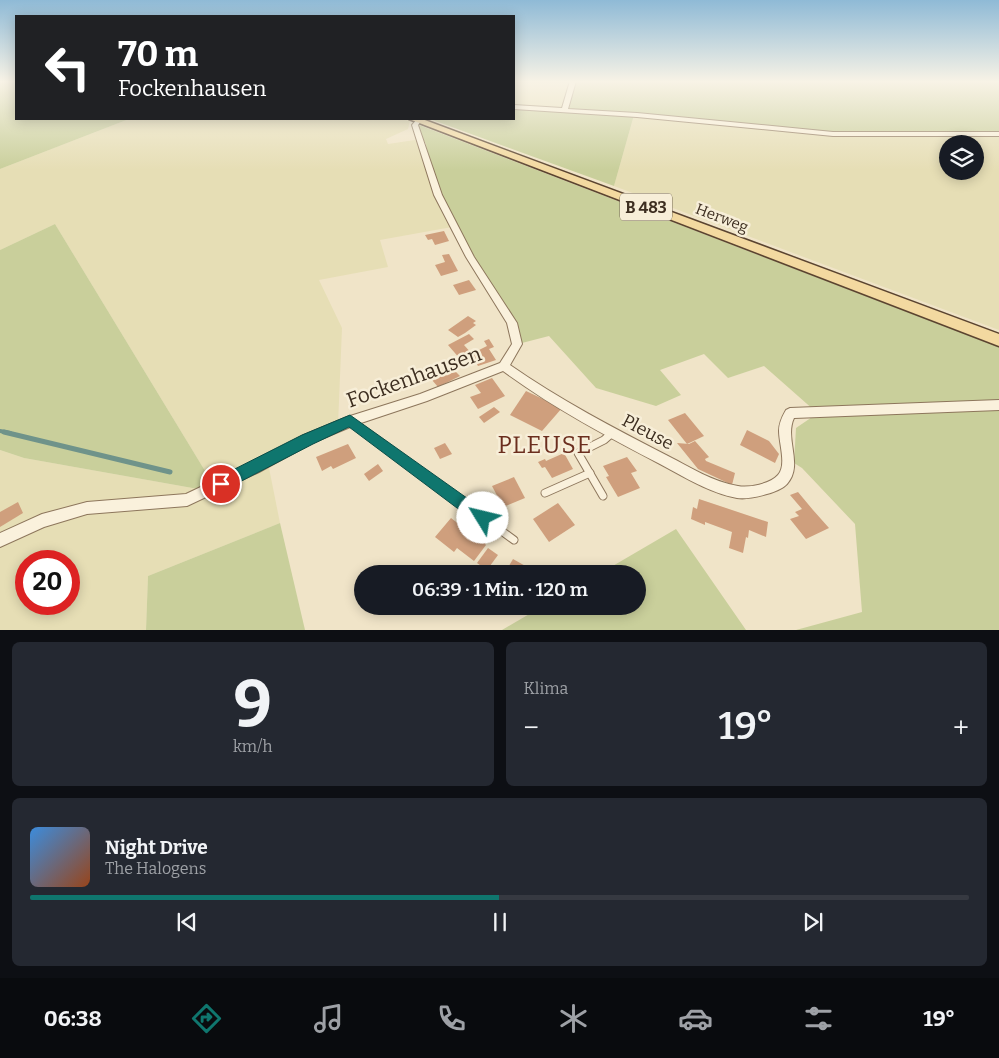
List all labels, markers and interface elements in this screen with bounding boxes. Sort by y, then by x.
text: 70 m [118,33,198,75]
icon: left [35,35,100,100]
text: Fockenhausen [118,75,266,102]
map controls [939,135,984,180]
button: layers [939,135,984,180]
road number: B 483 [620,193,672,220]
street label: Herweg [693,200,751,236]
street label: Fockenhausen [343,341,485,413]
street label: Pleuse [618,409,678,455]
district label: PLEUSE [498,431,592,459]
pin [200,463,242,505]
icon: arrive [207,470,235,498]
position arrow [456,491,508,543]
speed limit sign: 20 [15,550,80,615]
text: 06:39 · 1 Min. · 120 m [412,578,588,601]
text: 9 [234,665,272,743]
text: Klima [524,679,568,698]
text: 19° [719,703,773,749]
text: − [524,711,539,744]
text: + [953,711,969,744]
text: km/h [233,737,273,756]
text: Night Drive [105,836,208,859]
text: The Halogens [105,859,206,878]
icon: previous [173,908,201,936]
icon: pause [486,908,514,936]
icon: next [799,908,827,936]
icon: directions [189,1001,224,1036]
icon: music [311,1001,346,1036]
icon: phone [434,1001,469,1036]
icon: climate [556,1001,591,1036]
icon: car [678,1001,713,1036]
icon: filters [801,1001,836,1036]
text: 06:38 [44,1005,102,1032]
text: 19° [923,1005,955,1032]

